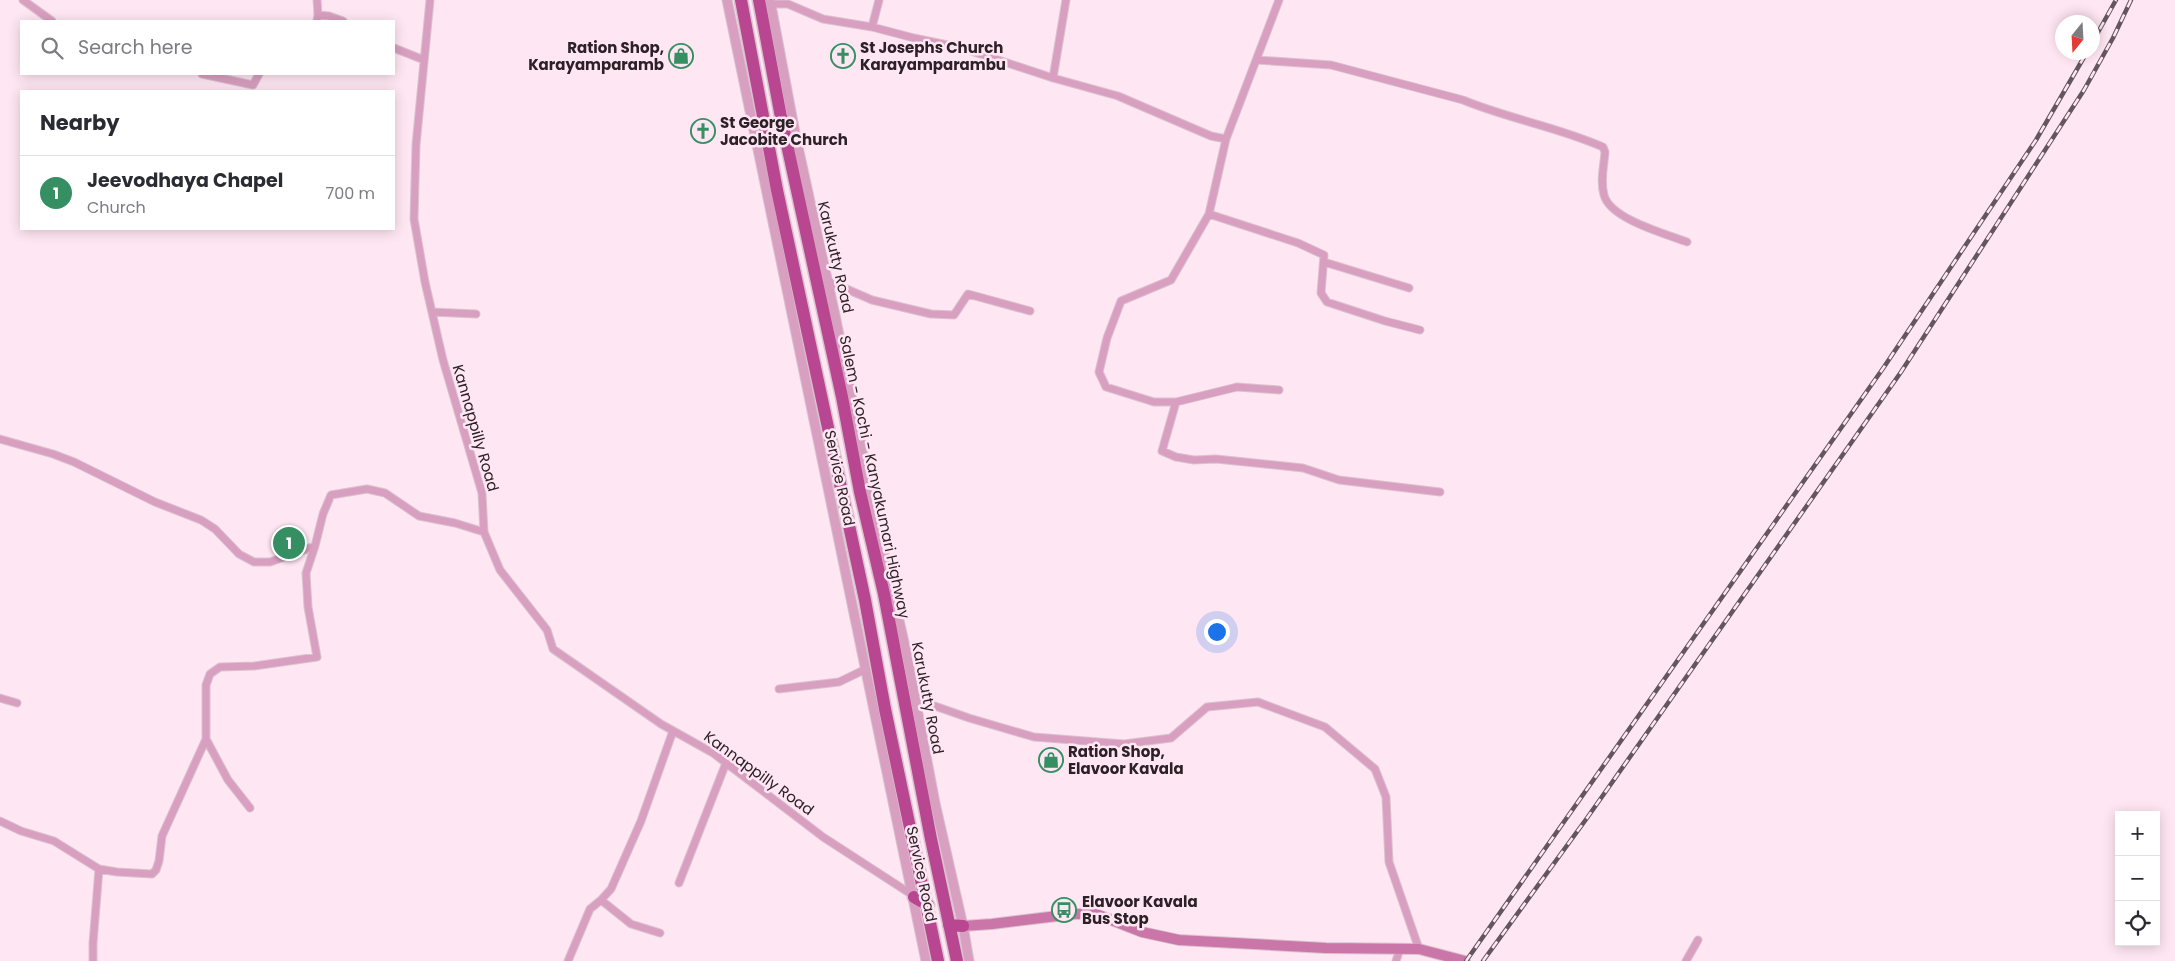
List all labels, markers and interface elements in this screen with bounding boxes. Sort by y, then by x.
north arrow [2055,15,2100,60]
search box [20,20,395,75]
icon: search [38,34,66,62]
text: Search here [78,34,192,61]
place label: Ration Shop, Karayamparamb [528,37,664,75]
place label: St Josephs Church Karayamparambu [860,37,1006,75]
shop icon: Ration Shop, Karayamparamb [668,43,694,69]
church icon: St Josephs Church Karayamparambu [830,43,856,69]
text: Nearby [40,108,120,137]
place label: St George Jacobite Church [720,112,848,150]
church icon: St George Jacobite Church [690,118,716,144]
text: Jeevodhaya Chapel [87,167,283,194]
text: 1 [53,182,59,205]
text: 700 m [325,182,375,205]
text: Church [87,196,146,219]
street label: Karukutty Road [813,199,859,315]
street label: Salem - Kochi - Kanyakumari Highway [835,333,915,621]
street label: Kannappilly Road [448,362,504,494]
street label: Service Road [820,428,860,528]
pin: 1 [273,524,305,562]
your location [1204,619,1230,645]
street label: Karukutty Road [907,640,949,756]
street label: Kannappilly Road [700,726,818,820]
place label: Ration Shop, Elavoor Kavala [1068,741,1184,779]
shop icon: Ration Shop, Elavoor Kavala [1038,747,1064,773]
map controls [2115,811,2160,946]
button: + [2115,811,2160,856]
street label: Service Road [902,824,942,924]
button: − [2115,856,2160,901]
place label: Elavoor Kavala Bus Stop [1082,891,1198,929]
bus stop icon: Elavoor Kavala Bus Stop [1051,897,1077,923]
button: locate [2115,901,2160,946]

